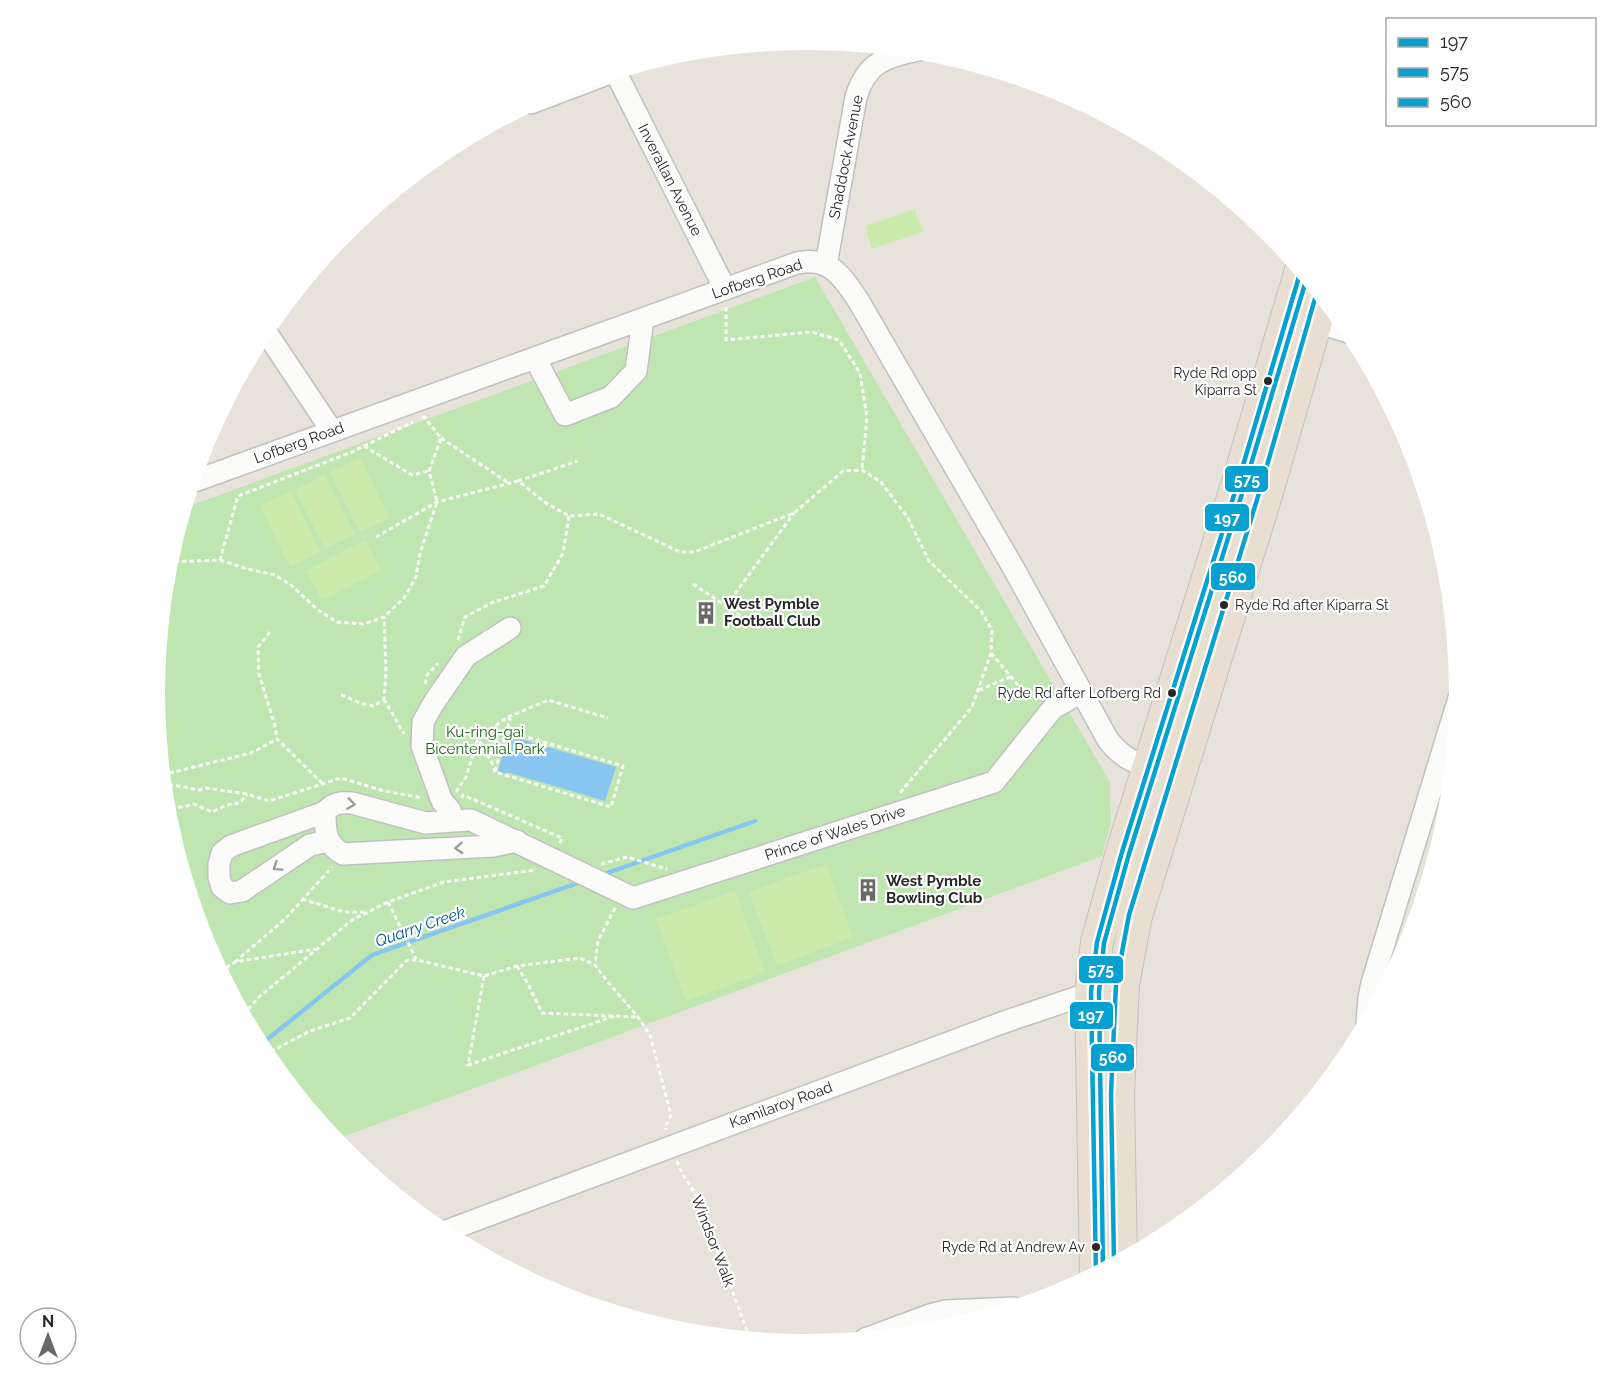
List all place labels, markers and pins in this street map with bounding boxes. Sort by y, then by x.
place label: Ryde Rd opp Kiparra St [1173,365,1257,398]
marker: Ryde Rd opp Kiparra St [1262,375,1274,387]
place label: West Pymble Football Club [724,595,821,630]
place label: Ryde Rd after Kiparra St [1235,597,1389,613]
marker: Ryde Rd after Kiparra St [1218,599,1230,611]
building icon: West Pymble Football Club [693,600,719,626]
place label: Ryde Rd after Lofberg Rd [997,685,1161,701]
marker: Ryde Rd after Lofberg Rd [1166,687,1178,699]
place label: West Pymble Bowling Club [886,872,983,907]
building icon: West Pymble Bowling Club [855,877,881,903]
place label: Ryde Rd at Andrew Av [942,1239,1086,1255]
marker: Ryde Rd at Andrew Av [1090,1241,1102,1253]

